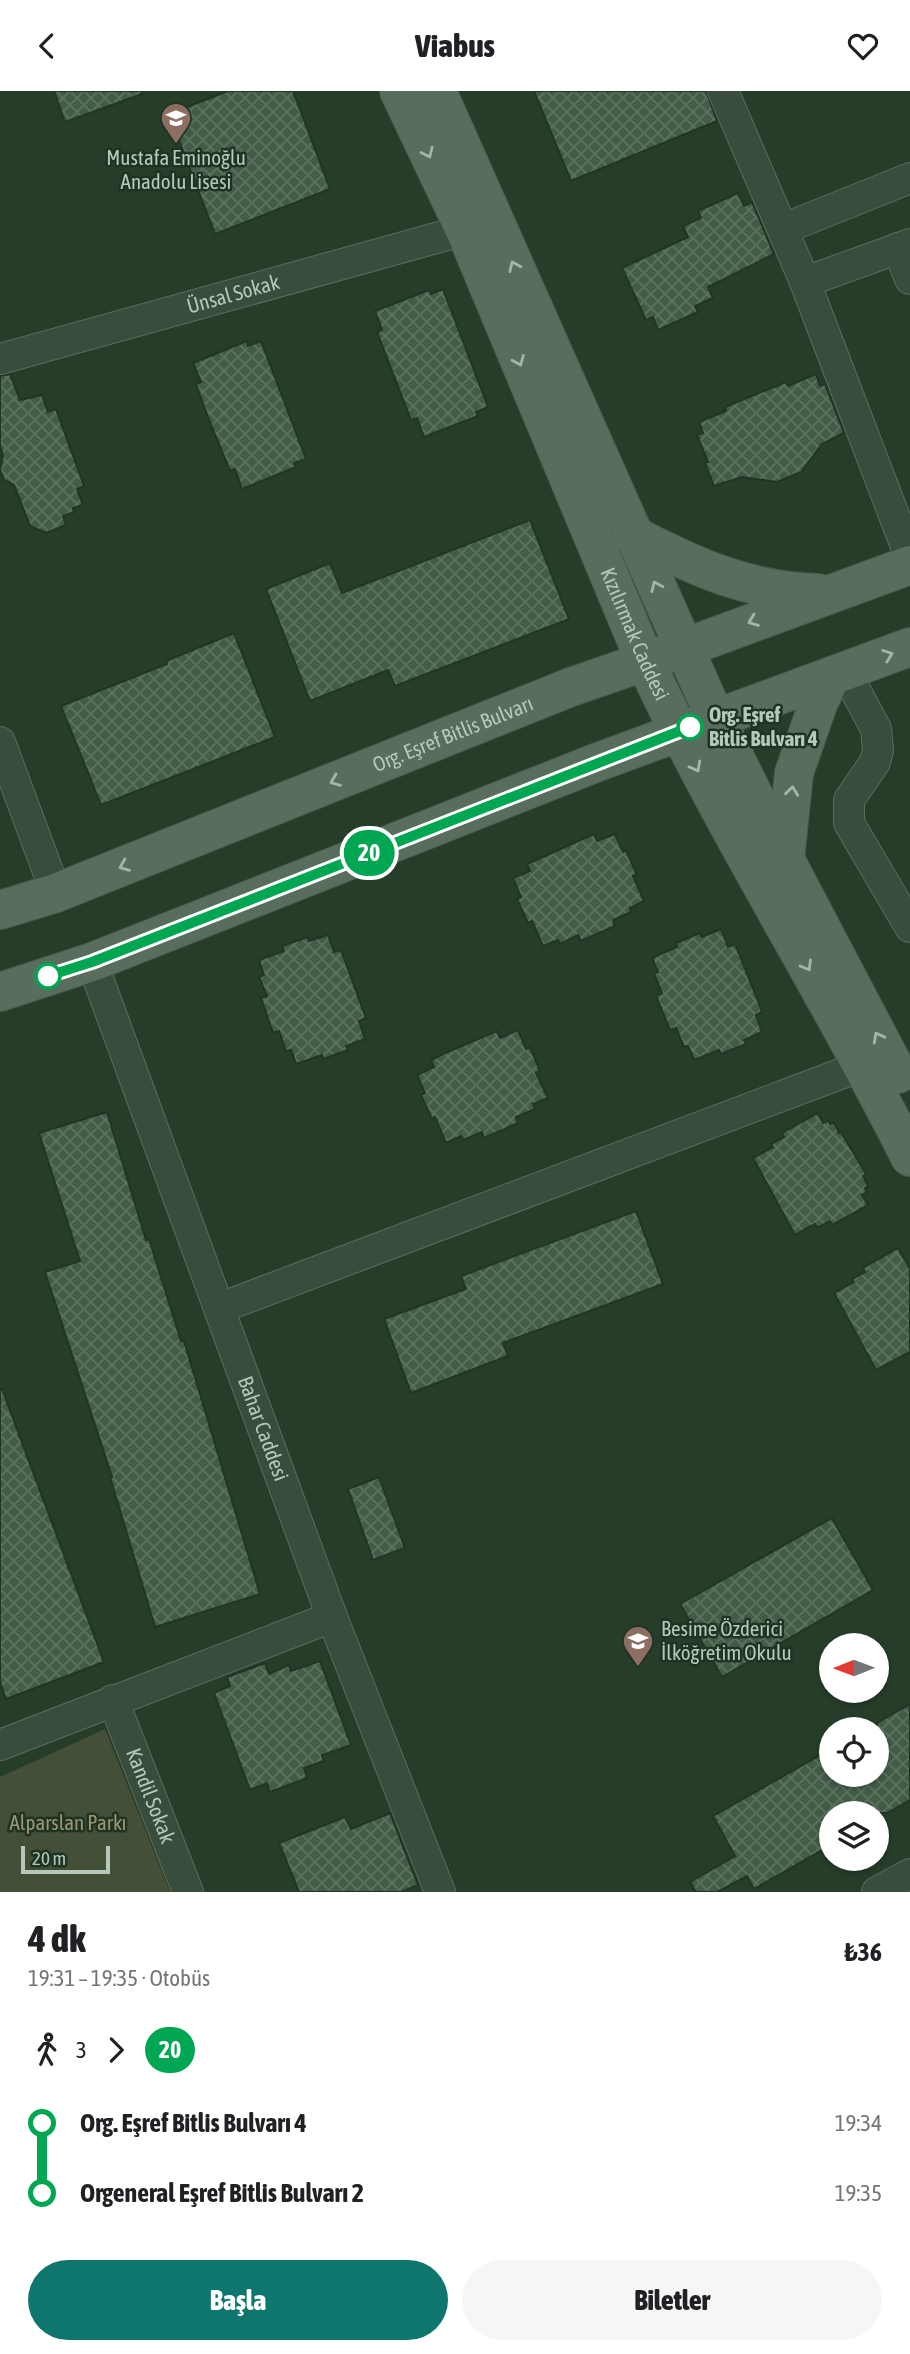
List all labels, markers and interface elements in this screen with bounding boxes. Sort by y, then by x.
icon: back [28,27,66,65]
text: Viabus [415,27,495,64]
icon: heart [844,27,882,65]
school or university icon: Mustafa Eminoğlu Anadolu Lisesi [159,101,193,145]
place label: Mustafa Eminoğlu Anadolu Lisesi [106,145,246,193]
one-way arrow [420,146,434,158]
one-way arrow [508,261,522,273]
street label: Ünsal Sokak [184,269,282,318]
one-way arrow [511,354,525,366]
street label: Kızılırmak Caddesi [596,564,675,704]
one-way arrow [650,581,664,593]
one-way arrow [748,613,760,627]
one-way arrow [882,649,894,663]
street label: Org. Eşref Bitlis Bulvarı [369,690,536,776]
place label: Org. Eşref Bitlis Bulvarı 4 [709,702,818,750]
marker: Org. Eşref Bitlis Bulvarı 4 [677,714,703,740]
one-way arrow [688,760,702,772]
one-way arrow [330,773,342,787]
one-way arrow [784,785,799,797]
line badge: 20 [338,830,400,876]
text: 20 [358,839,380,866]
one-way arrow [119,857,131,871]
one-way arrow [799,958,812,971]
unlabelled marker [35,963,61,989]
one-way arrow [873,1032,887,1044]
street label: Bahar Caddesi [234,1373,294,1484]
place label: Besime Özderici İlköğretim Okulu [661,1616,792,1664]
school or university icon: Besime Özderici İlköğretim Okulu [621,1624,655,1668]
north arrow [819,1633,889,1703]
map controls [819,1633,889,1871]
button: locate [819,1717,889,1787]
street label: Kandil Sokak [122,1745,181,1847]
button: layers [819,1801,889,1871]
park label: Alparslan Parkı [10,1810,126,1834]
scale bar [21,1843,110,1875]
text: 20 m [32,1847,66,1869]
text: 4 dk [28,1917,86,1960]
text: ₺36 [845,1937,882,1967]
text: 19:31 – 19:35 · Otobüs [28,1965,210,1991]
icon: walk [28,2031,66,2069]
icon: forward [97,2031,135,2069]
text: 20 [159,2036,181,2063]
text: 3 [76,2037,87,2063]
text: Org. Eşref Bitlis Bulvarı 4 [80,2108,307,2138]
text: 19:34 [835,2110,882,2136]
text: Orgeneral Eşref Bitlis Bulvarı 2 [80,2178,364,2208]
text: 19:35 [835,2180,882,2206]
button: Başla [28,2260,448,2340]
button: Biletler [462,2260,882,2340]

